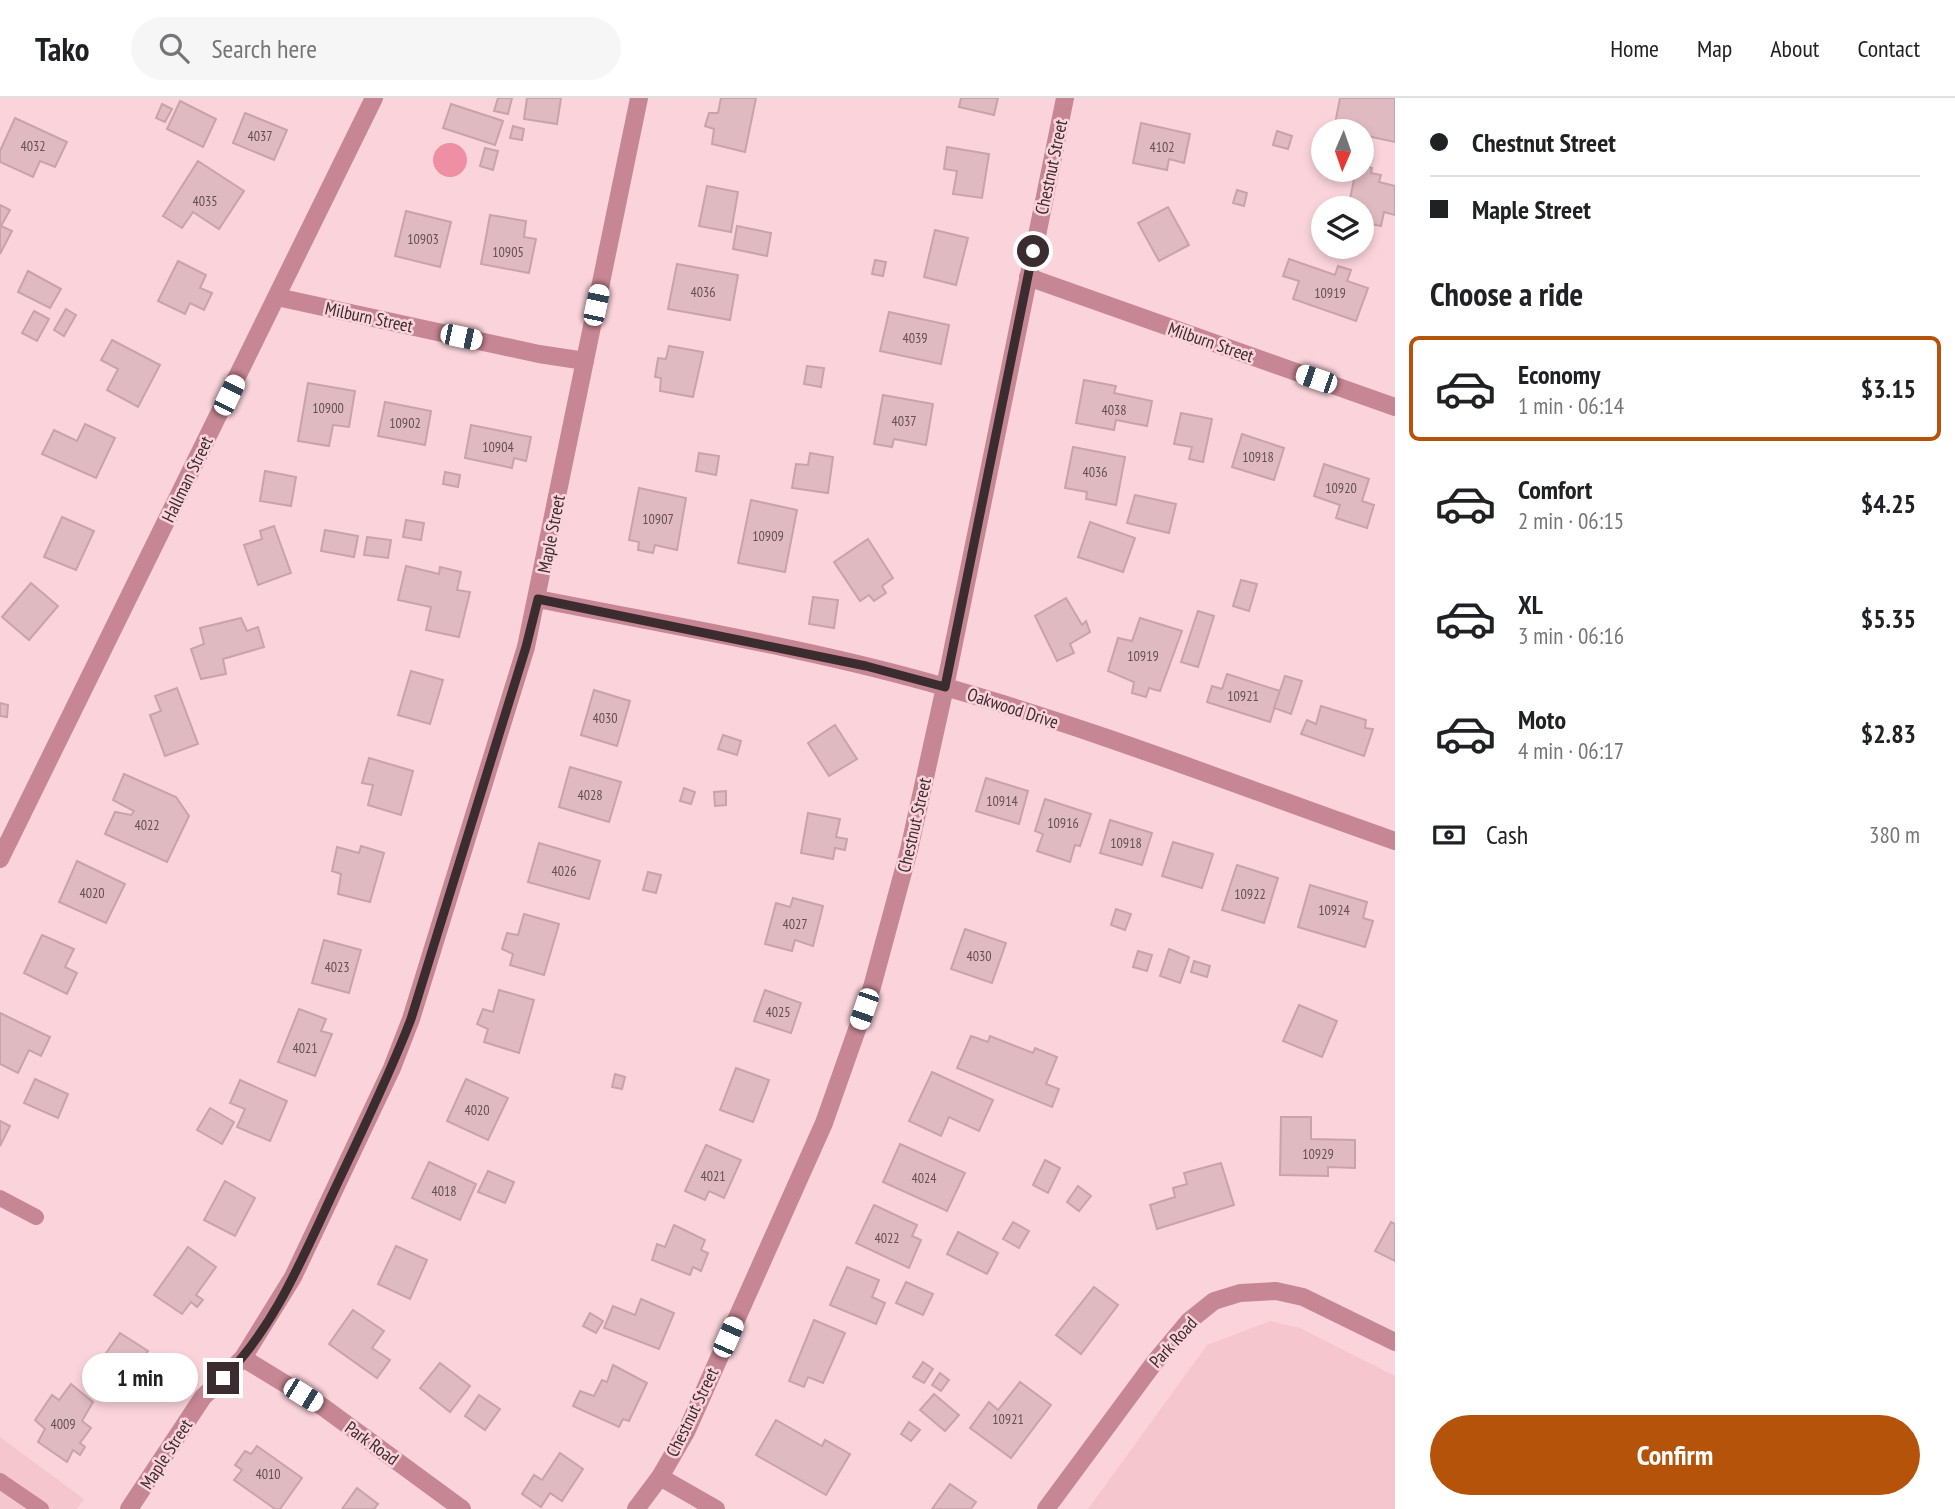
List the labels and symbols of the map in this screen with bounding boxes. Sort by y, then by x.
street label: Chestnut Street [1030,117,1072,217]
north arrow [1311,119,1374,182]
house number: 4037 [247,127,273,145]
house number: 4032 [20,137,46,155]
house number: 4102 [1149,138,1175,156]
house number: 4035 [192,192,218,210]
house number: 10903 [407,230,439,248]
route start [1017,235,1049,267]
house number: 10905 [492,243,524,261]
car [582,282,611,328]
house number: 4036 [690,283,716,301]
house number: 10919 [1314,284,1346,302]
street label: Milburn Street [323,296,415,338]
street label: Milburn Street [1165,317,1257,367]
car [439,322,484,352]
house number: 4039 [902,329,928,347]
car [1293,362,1340,396]
car [211,372,248,418]
house number: 10900 [312,399,344,417]
house number: 4038 [1101,401,1127,419]
house number: 4037 [891,412,917,430]
house number: 10902 [389,414,421,432]
street label: Hallman Street [156,432,218,526]
house number: 10904 [482,438,514,456]
house number: 10918 [1242,448,1274,466]
house number: 4036 [1082,463,1108,481]
house number: 10920 [1325,479,1357,497]
street label: Maple Street [532,493,570,575]
house number: 10907 [642,510,674,528]
house number: 10909 [752,527,784,545]
house number: 10919 [1127,647,1159,665]
street label: Oakwood Drive [965,682,1061,734]
house number: 10921 [1227,687,1259,705]
house number: 4030 [592,709,618,727]
street label: Chestnut Street [892,775,936,875]
house number: 4028 [577,786,603,804]
house number: 10914 [986,792,1018,810]
house number: 10916 [1047,814,1079,832]
house number: 4022 [134,816,160,834]
house number: 10918 [1110,834,1142,852]
house number: 4026 [551,862,577,880]
house number: 4020 [79,884,105,902]
house number: 10922 [1234,885,1266,903]
house number: 10924 [1318,901,1350,919]
house number: 4027 [782,915,808,933]
house number: 4030 [966,947,992,965]
house number: 4023 [324,958,350,976]
car [848,986,881,1032]
house number: 4025 [765,1003,791,1021]
house number: 4021 [292,1039,318,1057]
house number: 4020 [464,1101,490,1119]
house number: 10929 [1302,1145,1334,1163]
house number: 4021 [700,1167,726,1185]
house number: 4024 [911,1169,937,1187]
house number: 4018 [431,1182,457,1200]
house number: 4022 [874,1229,900,1247]
street label: Park Road [1144,1312,1202,1372]
car [710,1314,747,1360]
callout: 1 min [83,1354,198,1402]
route end [207,1362,239,1394]
street label: Chestnut Street [661,1364,723,1460]
car [280,1375,327,1415]
house number: 10921 [992,1410,1024,1428]
street label: Maple Street [135,1414,197,1493]
house number: 4009 [50,1415,76,1433]
street label: Park Road [341,1416,403,1470]
house number: 4010 [255,1465,281,1483]

